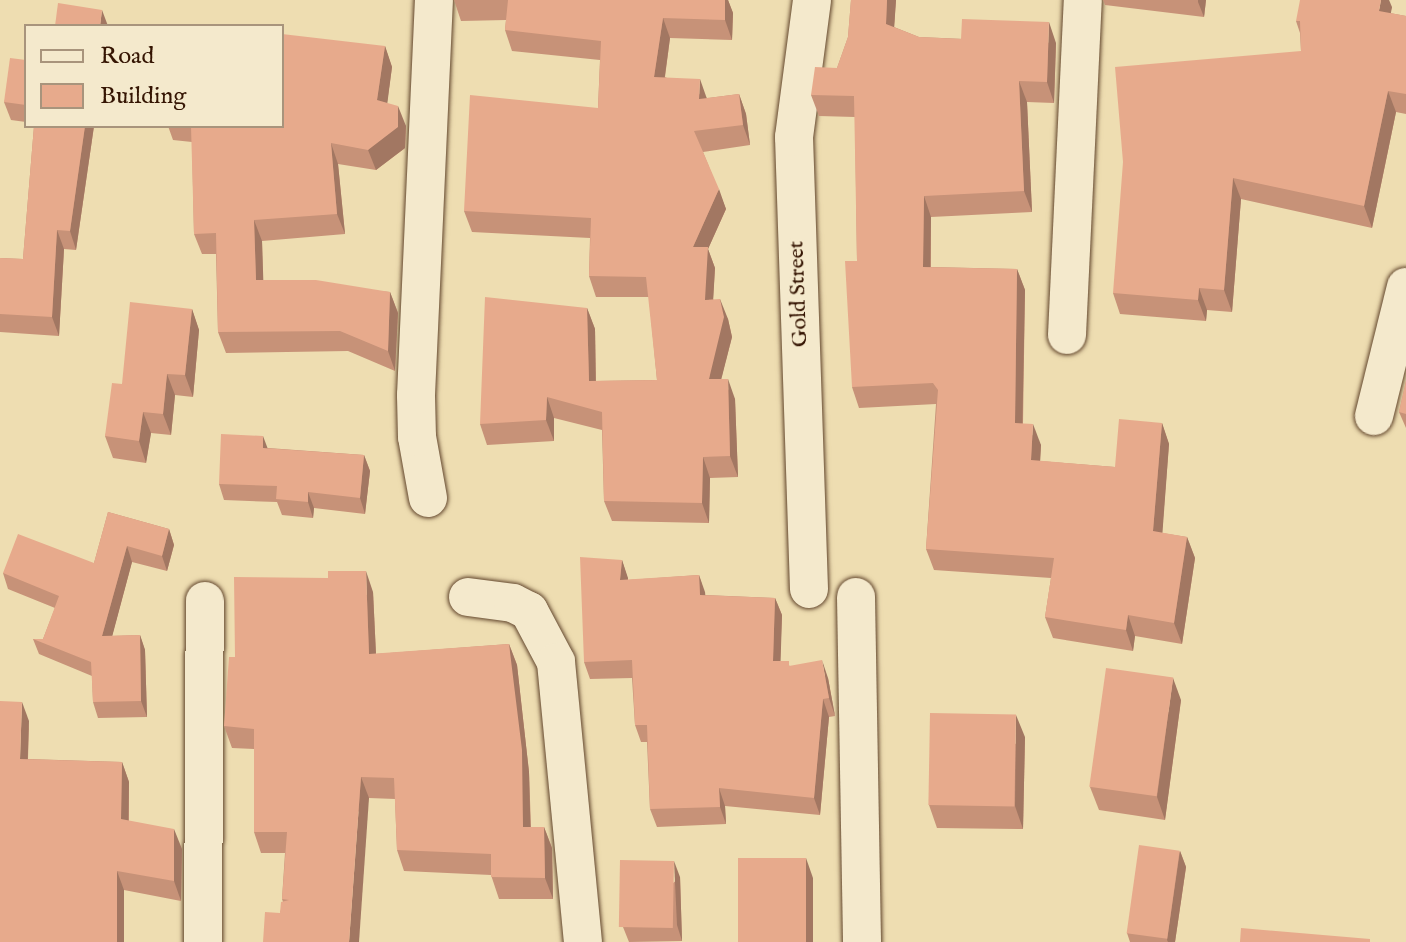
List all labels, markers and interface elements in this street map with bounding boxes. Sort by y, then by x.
legend [24,24,284,128]
text: Road [100,41,154,72]
text: Building [100,81,186,112]
street label: Gold Street [784,240,814,348]

